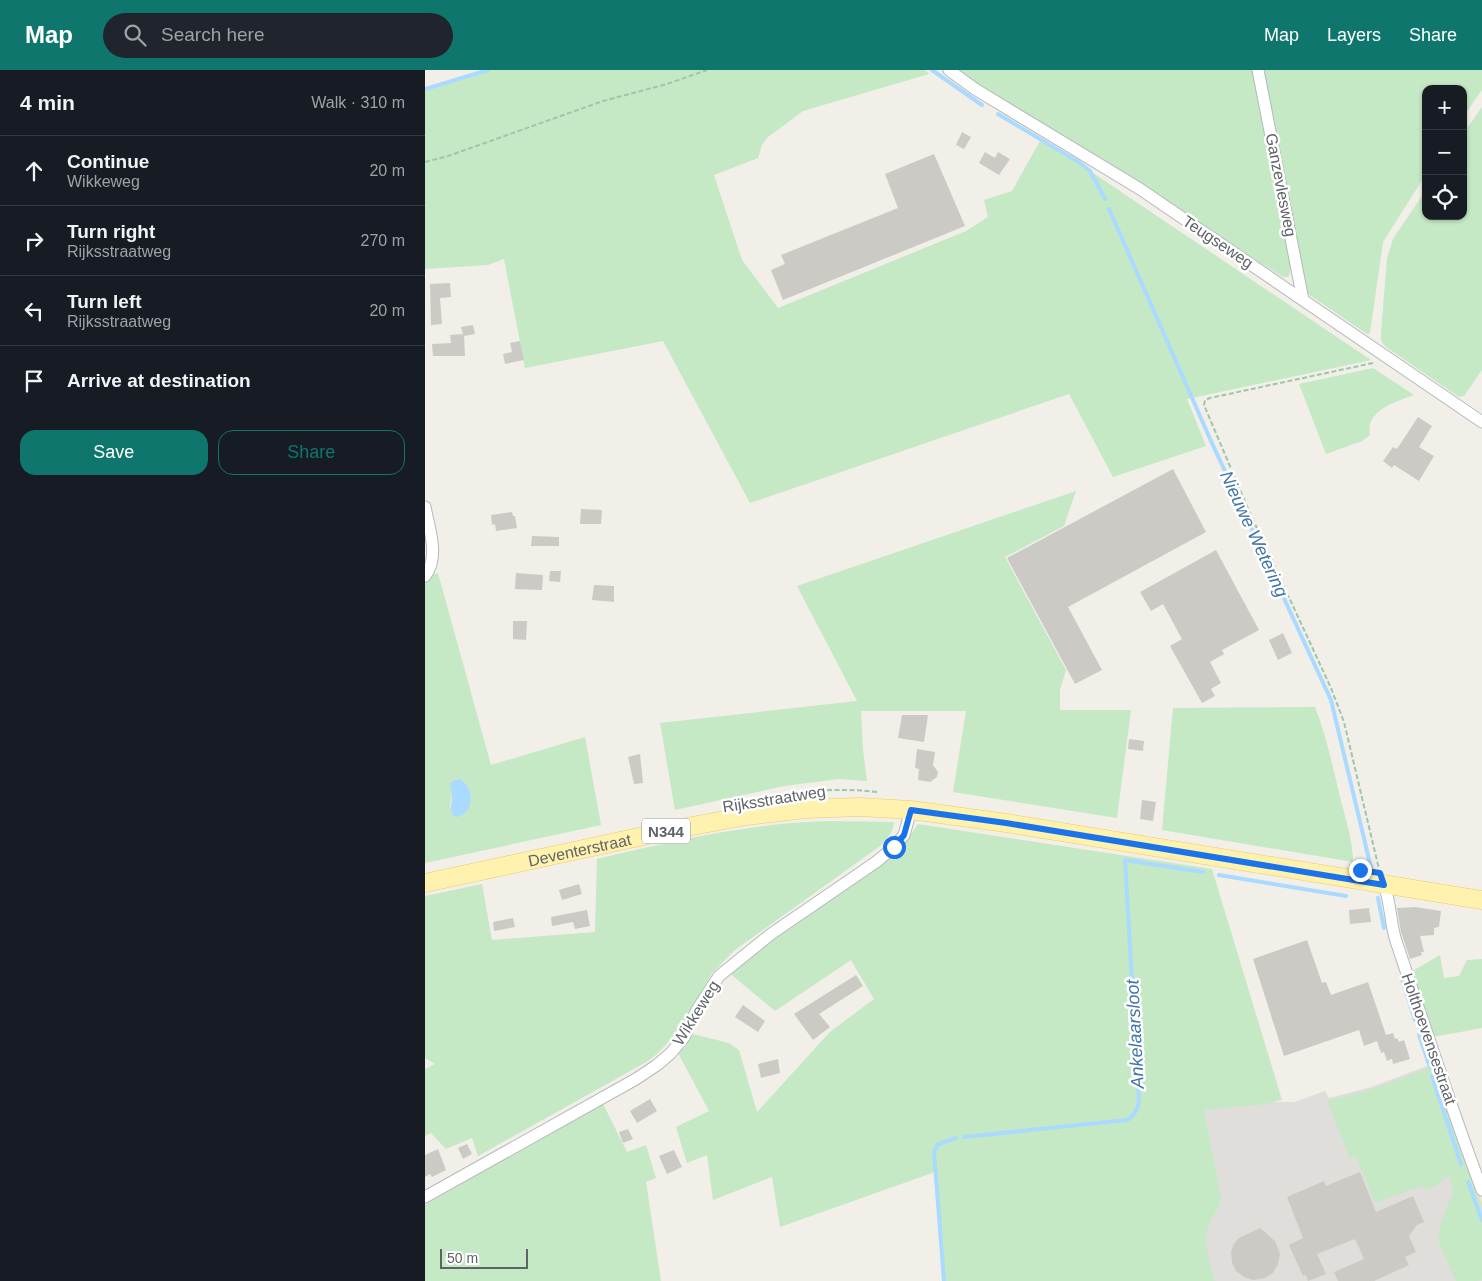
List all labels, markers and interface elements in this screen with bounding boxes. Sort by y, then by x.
search box [103,13,453,58]
text: Map [25,21,73,48]
icon: search [121,21,149,49]
text: Search here [161,24,265,45]
text: Map [1264,25,1299,45]
text: Layers [1327,25,1381,45]
text: Share [1409,25,1457,45]
map controls [1422,85,1467,220]
button: + [1422,85,1467,130]
text: 4 min [20,91,75,114]
text: Walk · 310 m [311,94,405,111]
button: − [1422,130,1467,175]
street label: Ganzevlesweg [1263,132,1299,238]
text: Continue [67,151,149,172]
icon: ahead [20,157,48,185]
text: 20 m [369,162,405,179]
text: Wikkeweg [67,173,140,190]
button: locate [1422,175,1467,220]
street label: Teugseweg [1180,212,1256,272]
text: Turn right [67,221,155,242]
icon: right [20,227,48,255]
text: 270 m [361,232,405,249]
text: Rijksstraatweg [67,243,171,260]
text: Turn left [67,291,142,312]
icon: left [20,297,48,325]
text: 20 m [369,302,405,319]
text: Rijksstraatweg [67,313,171,330]
icon: arrive [20,367,48,395]
text: Arrive at destination [67,370,251,391]
button: Save [20,430,208,475]
button: Share [218,430,405,475]
water label: Nieuwe Wetering [1216,468,1292,600]
street label: Rijksstraatweg [721,782,827,816]
road number: N344 [642,818,690,844]
street label: Deventerstraat [526,830,633,869]
route start [883,836,906,859]
route end [1349,859,1372,882]
street label: Holthoevensestraat [1399,971,1460,1107]
street label: Wikkeweg [669,978,723,1048]
water label: Ankelaarsloot [1122,978,1148,1090]
scale bar [440,1246,527,1269]
text: 50 m [447,1250,478,1266]

